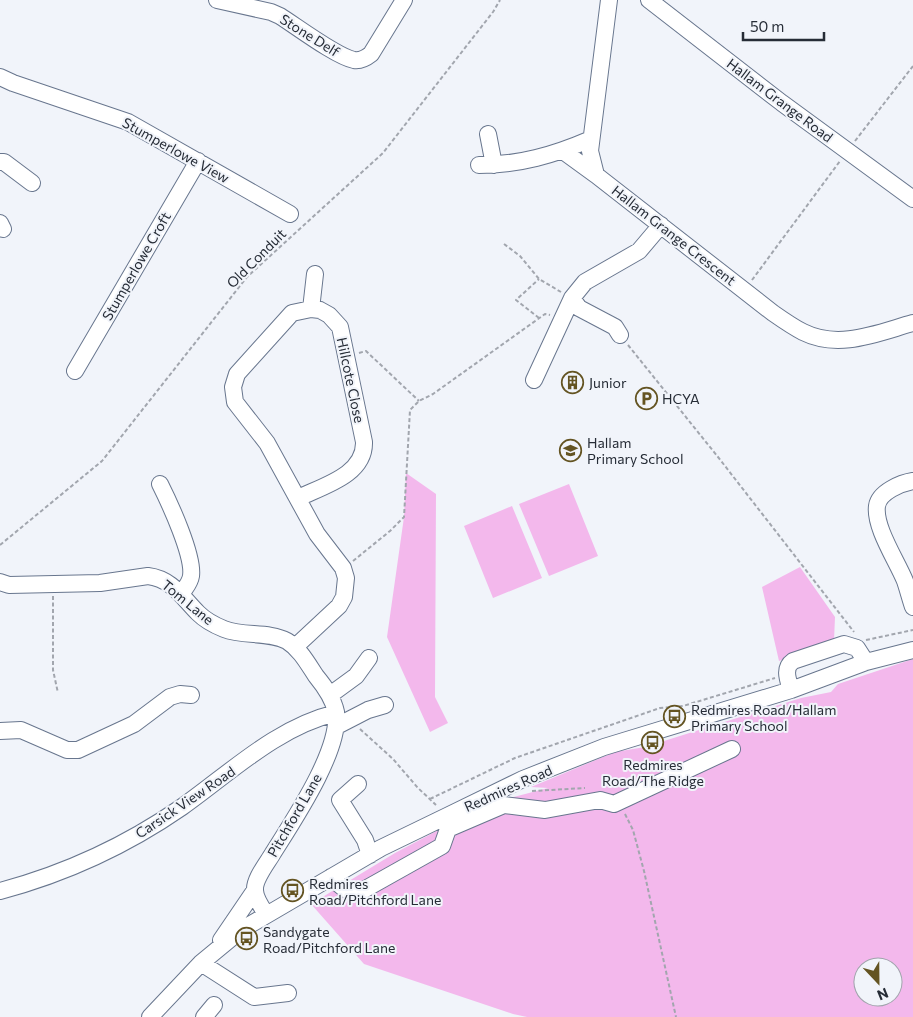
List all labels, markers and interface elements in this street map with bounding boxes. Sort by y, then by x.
street label: Stone Delf [277,10,343,60]
scale bar [743,10,824,42]
text: 50 m [750,17,784,35]
street label: Hallam Grange Road [724,55,836,145]
street label: Stumperlowe View [120,114,232,186]
street label: Hallam Grange Crescent [609,181,740,289]
street label: Stumperlowe Croft [98,209,174,323]
street label: Old Conduit [223,225,289,291]
street label: Hillcote Close [334,336,368,424]
building icon: Junior [561,370,585,394]
place label: Junior [589,374,627,391]
parking icon: HCYA [634,386,658,410]
place label: HCYA [662,390,700,407]
place label: Hallam Primary School [587,434,683,467]
school or university icon: Hallam Primary School [559,438,583,462]
street label: Tom Lane [159,576,217,628]
place label: Redmires Road/Hallam Primary School [691,701,836,734]
bus stop icon: Redmires Road/Hallam Primary School [663,705,687,729]
bus stop icon: Redmires Road/The Ridge [641,730,665,754]
place label: Redmires Road/The Ridge [602,756,704,789]
street label: Redmires Road [461,761,555,815]
street label: Carsick View Road [132,762,238,842]
street label: Pitchford Lane [263,770,325,860]
place label: Redmires Road/Pitchford Lane [309,875,441,908]
bus stop icon: Redmires Road/Pitchford Lane [281,879,305,903]
place label: Sandygate Road/Pitchford Lane [263,923,395,956]
bus stop icon: Sandygate Road/Pitchford Lane [235,927,259,951]
north arrow [853,957,903,1007]
text: N [875,985,891,1004]

